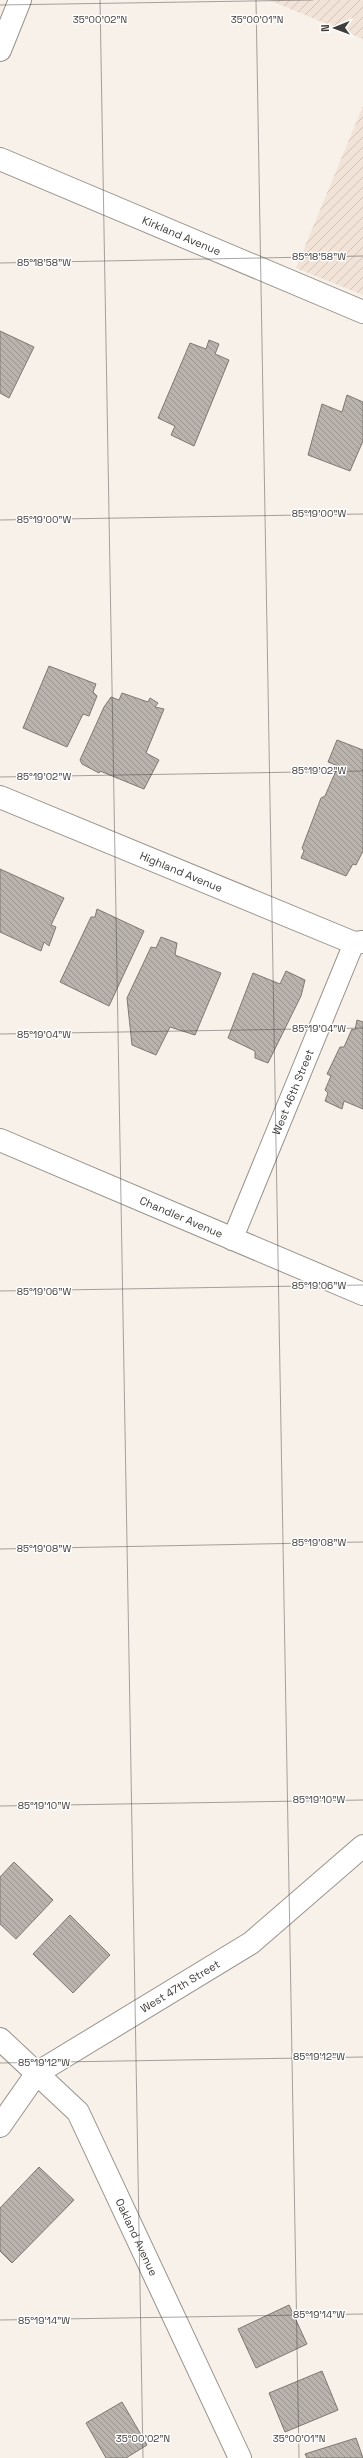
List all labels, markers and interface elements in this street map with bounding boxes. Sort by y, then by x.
north arrow [315,8,355,48]
text: 35°00'02"N [73,13,127,26]
text: 35°00'01"N [231,13,283,26]
text: N [318,24,332,32]
street label: Kirkland Avenue [140,213,223,258]
text: 85°18'58"W [292,250,346,263]
text: 85°18'58"W [17,256,71,269]
text: 85°19'00"W [292,507,347,520]
text: 85°19'00"W [17,513,72,526]
text: 85°19'02"W [292,764,346,777]
text: 85°19'02"W [17,770,71,783]
street label: Highland Avenue [138,848,225,895]
text: 85°19'04"W [292,1022,346,1035]
text: 85°19'04"W [17,1028,71,1041]
street label: West 46th Street [269,1047,317,1137]
street label: Chandler Avenue [138,1193,225,1241]
text: 85°19'06"W [292,1279,346,1292]
text: 85°19'06"W [17,1285,71,1298]
text: 85°19'08"W [292,1536,346,1549]
text: 85°19'08"W [17,1542,71,1555]
text: 85°19'10"W [293,1793,345,1806]
text: 85°19'10"W [18,1799,70,1812]
street label: West 47th Street [138,1957,222,2016]
text: 85°19'12"W [293,2050,345,2063]
text: 85°19'12"W [18,2056,70,2069]
street label: Oakland Avenue [112,2196,161,2278]
text: 85°19'14"W [293,2308,345,2321]
text: 85°19'14"W [18,2314,70,2327]
text: 35°00'02"N [116,2432,170,2445]
text: 35°00'01"N [273,2432,325,2445]

